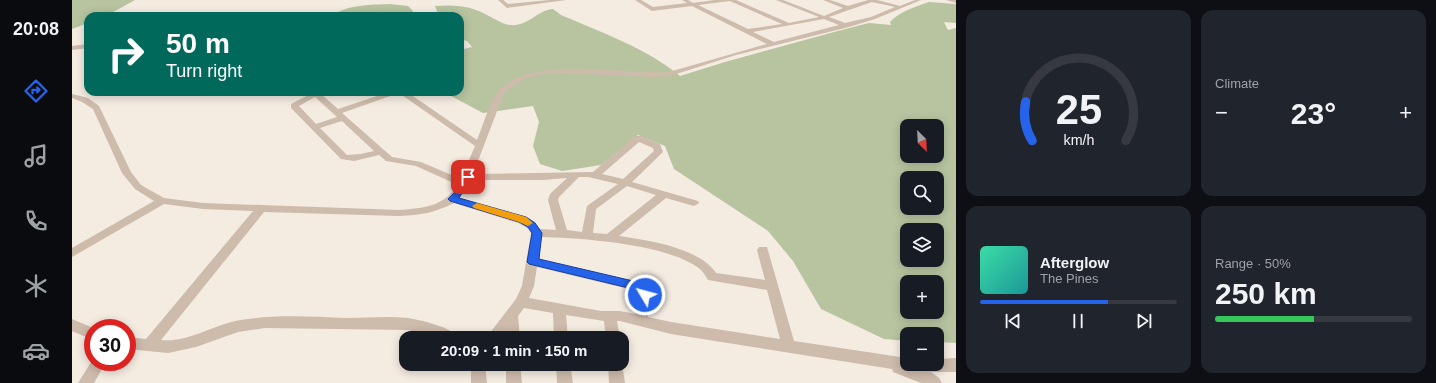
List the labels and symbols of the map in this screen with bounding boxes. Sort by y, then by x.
north arrow [900,119,944,163]
pin [451,160,485,194]
position arrow [624,274,666,316]
speed limit sign: 30 [84,319,136,371]

